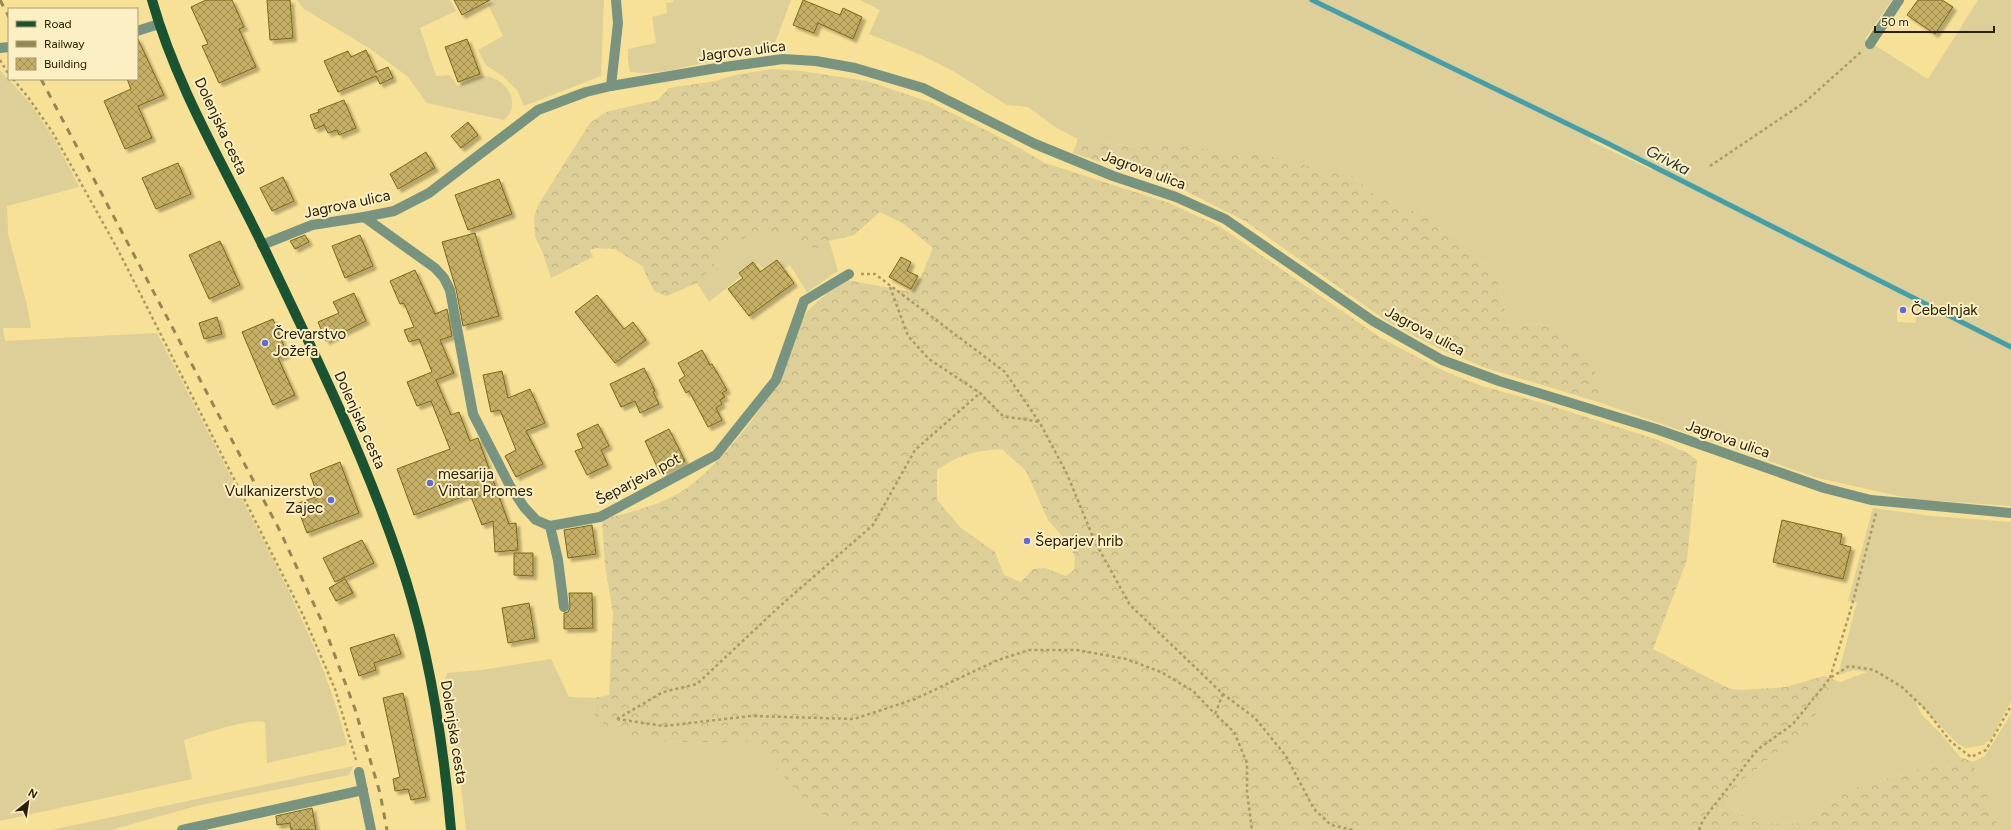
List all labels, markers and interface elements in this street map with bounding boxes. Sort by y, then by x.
legend [8,8,138,80]
scale bar [1875,8,1994,34]
text: 50 m [1881,15,1909,29]
text: Road [44,17,72,31]
text: Railway [44,37,85,51]
street label: Jagrova ulica [697,37,787,65]
text: Building [44,57,87,71]
street label: Dolenjska cesta [191,75,251,177]
water label: Grivka [1643,141,1693,179]
street label: Jagrova ulica [1100,147,1188,193]
street label: Jagrova ulica [302,186,392,222]
place label: Čebelnjak [1911,301,1978,319]
street label: Jagrova ulica [1382,302,1468,360]
marker: Čebelnjak [1898,305,1908,315]
place label: Črevarstvo Jožefa [273,325,347,360]
marker: Črevarstvo Jožefa [260,338,270,348]
street label: Dolenjska cesta [330,368,390,472]
street label: Jagrova ulica [1684,416,1772,462]
street label: Šeparjeva pot [593,449,684,509]
place label: mesarija Vintar Promes [438,465,533,500]
marker: mesarija Vintar Promes [425,478,435,488]
place label: Vulkanizerstvo Zajec [225,482,323,517]
marker: Vulkanizerstvo Zajec [326,495,336,505]
place label: Šeparjev hrib [1035,532,1123,550]
marker: Šeparjev hrib [1022,536,1032,546]
street label: Dolenjska cesta [437,679,471,785]
north arrow [8,782,48,822]
text: N [26,786,40,802]

